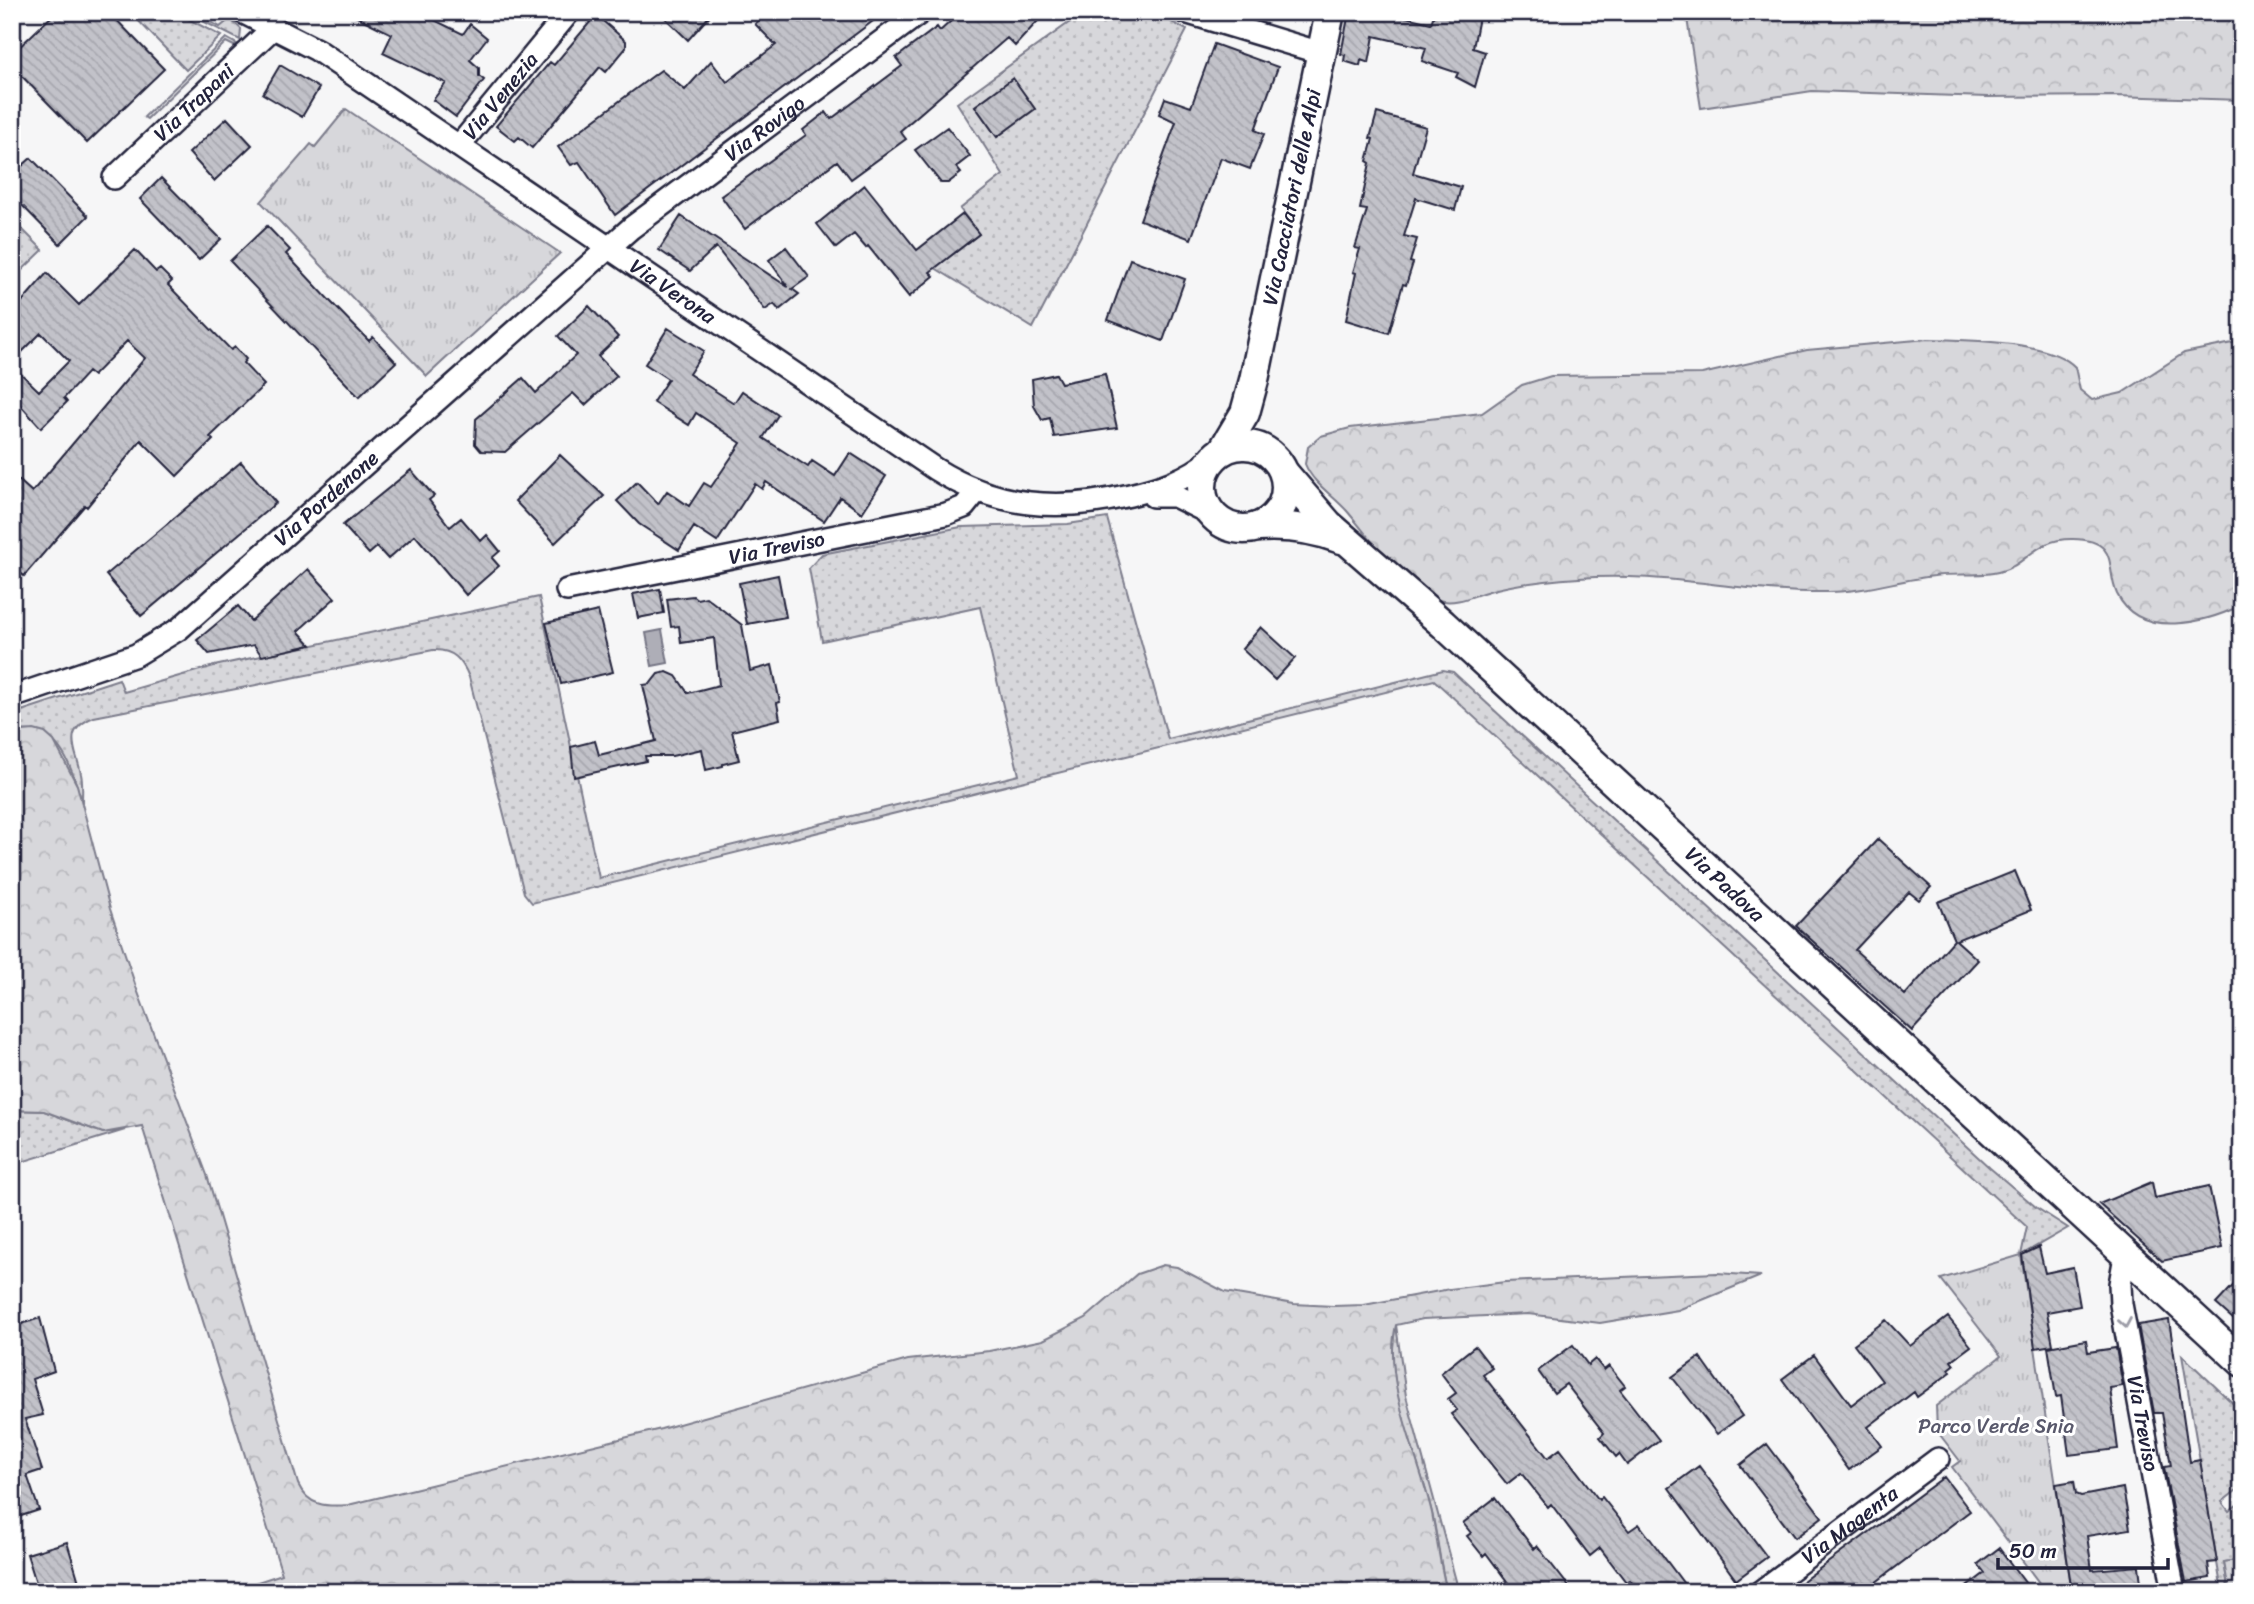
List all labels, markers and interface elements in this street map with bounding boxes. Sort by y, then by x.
street label: Via Venezia [452,43,549,149]
street label: Via Trapani [144,53,245,151]
street label: Via Cacciatori delle Alpi [1251,84,1333,309]
street label: Via Rovigo [715,85,814,172]
street label: Via Verona [622,248,724,335]
street label: Via Pordenone [265,441,388,556]
street label: Via Treviso [725,520,829,576]
street label: Via Padova [1675,837,1775,932]
one-way arrow [2116,1317,2131,1329]
street label: Via Treviso [2116,1372,2171,1475]
park label: Parco Verde Snia [1918,1407,2074,1445]
street label: Via Magenta [1792,1475,1907,1574]
scale bar [1998,1527,2168,1571]
text: 50 m [2009,1532,2057,1570]

